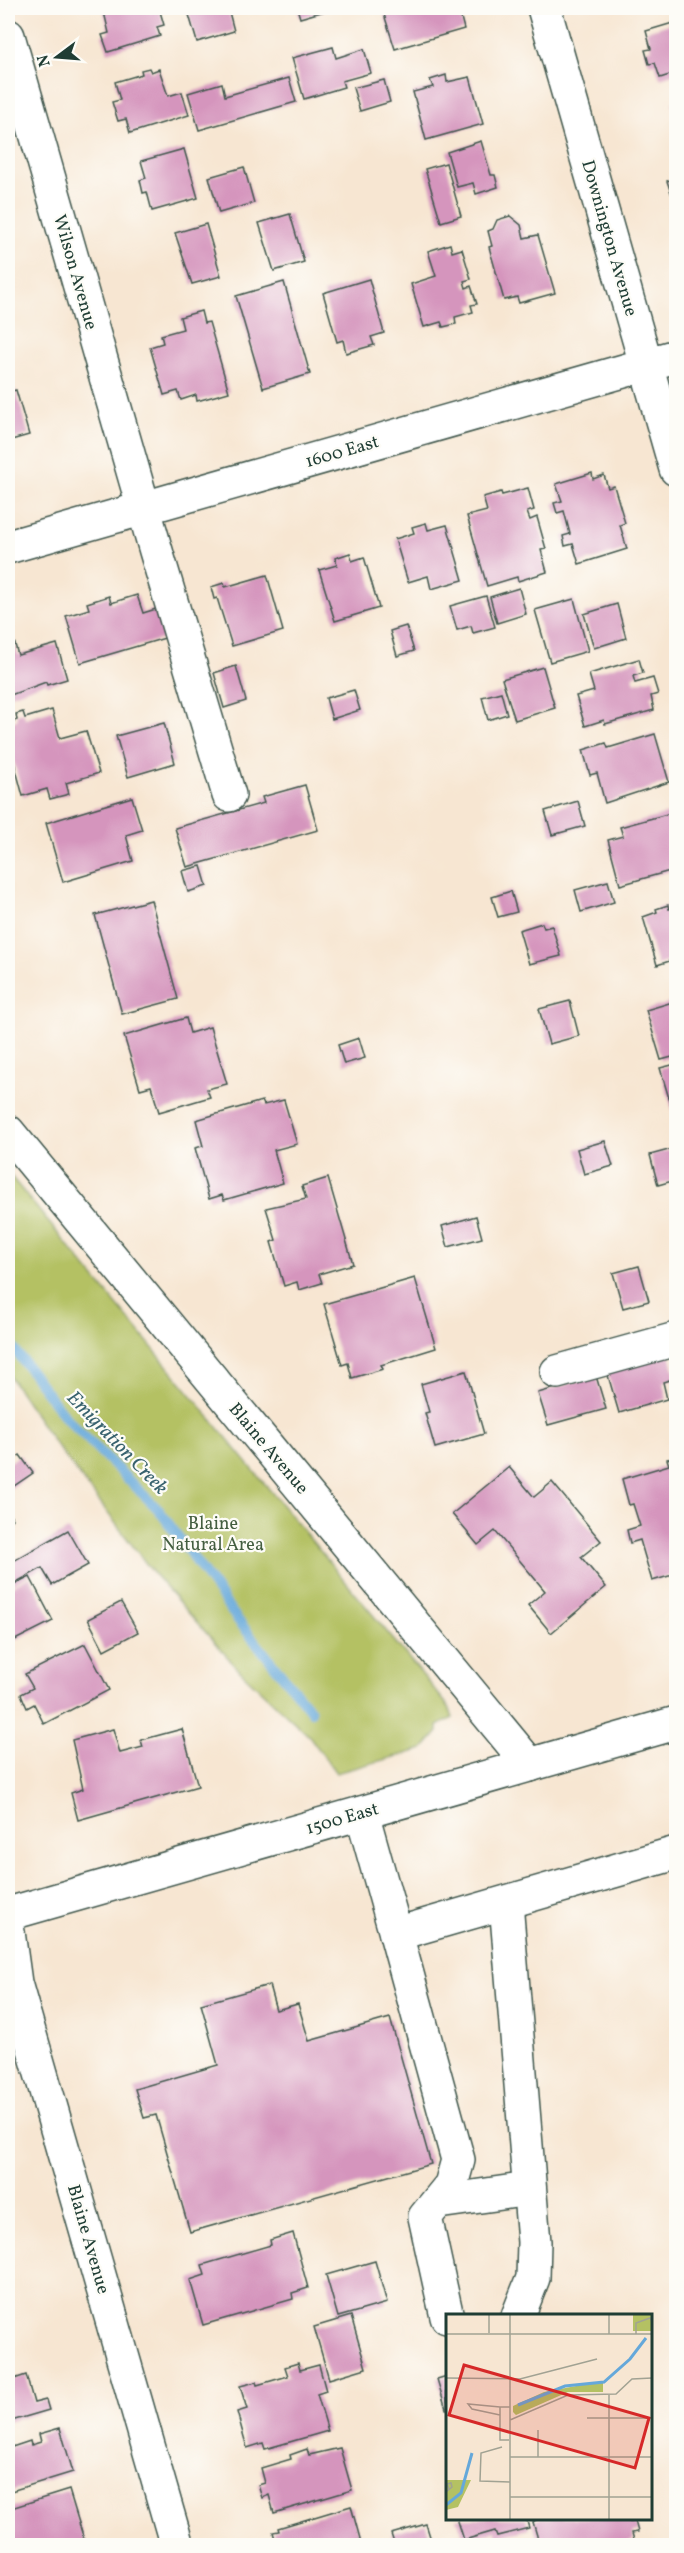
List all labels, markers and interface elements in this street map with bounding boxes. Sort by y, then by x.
north arrow [27,27,87,87]
text: N [32,52,57,69]
street label: Downington Avenue [574,157,643,319]
street label: Wilson Avenue [46,212,103,333]
street label: 1600 East [303,430,382,475]
water label: Emigration Creek [60,1385,174,1502]
street label: Blaine Avenue [222,1398,314,1500]
park label: Blaine Natural Area [162,1512,264,1558]
street label: 1500 East [303,1797,382,1842]
street label: Blaine Avenue [60,2182,115,2297]
inset map [446,2314,651,2520]

